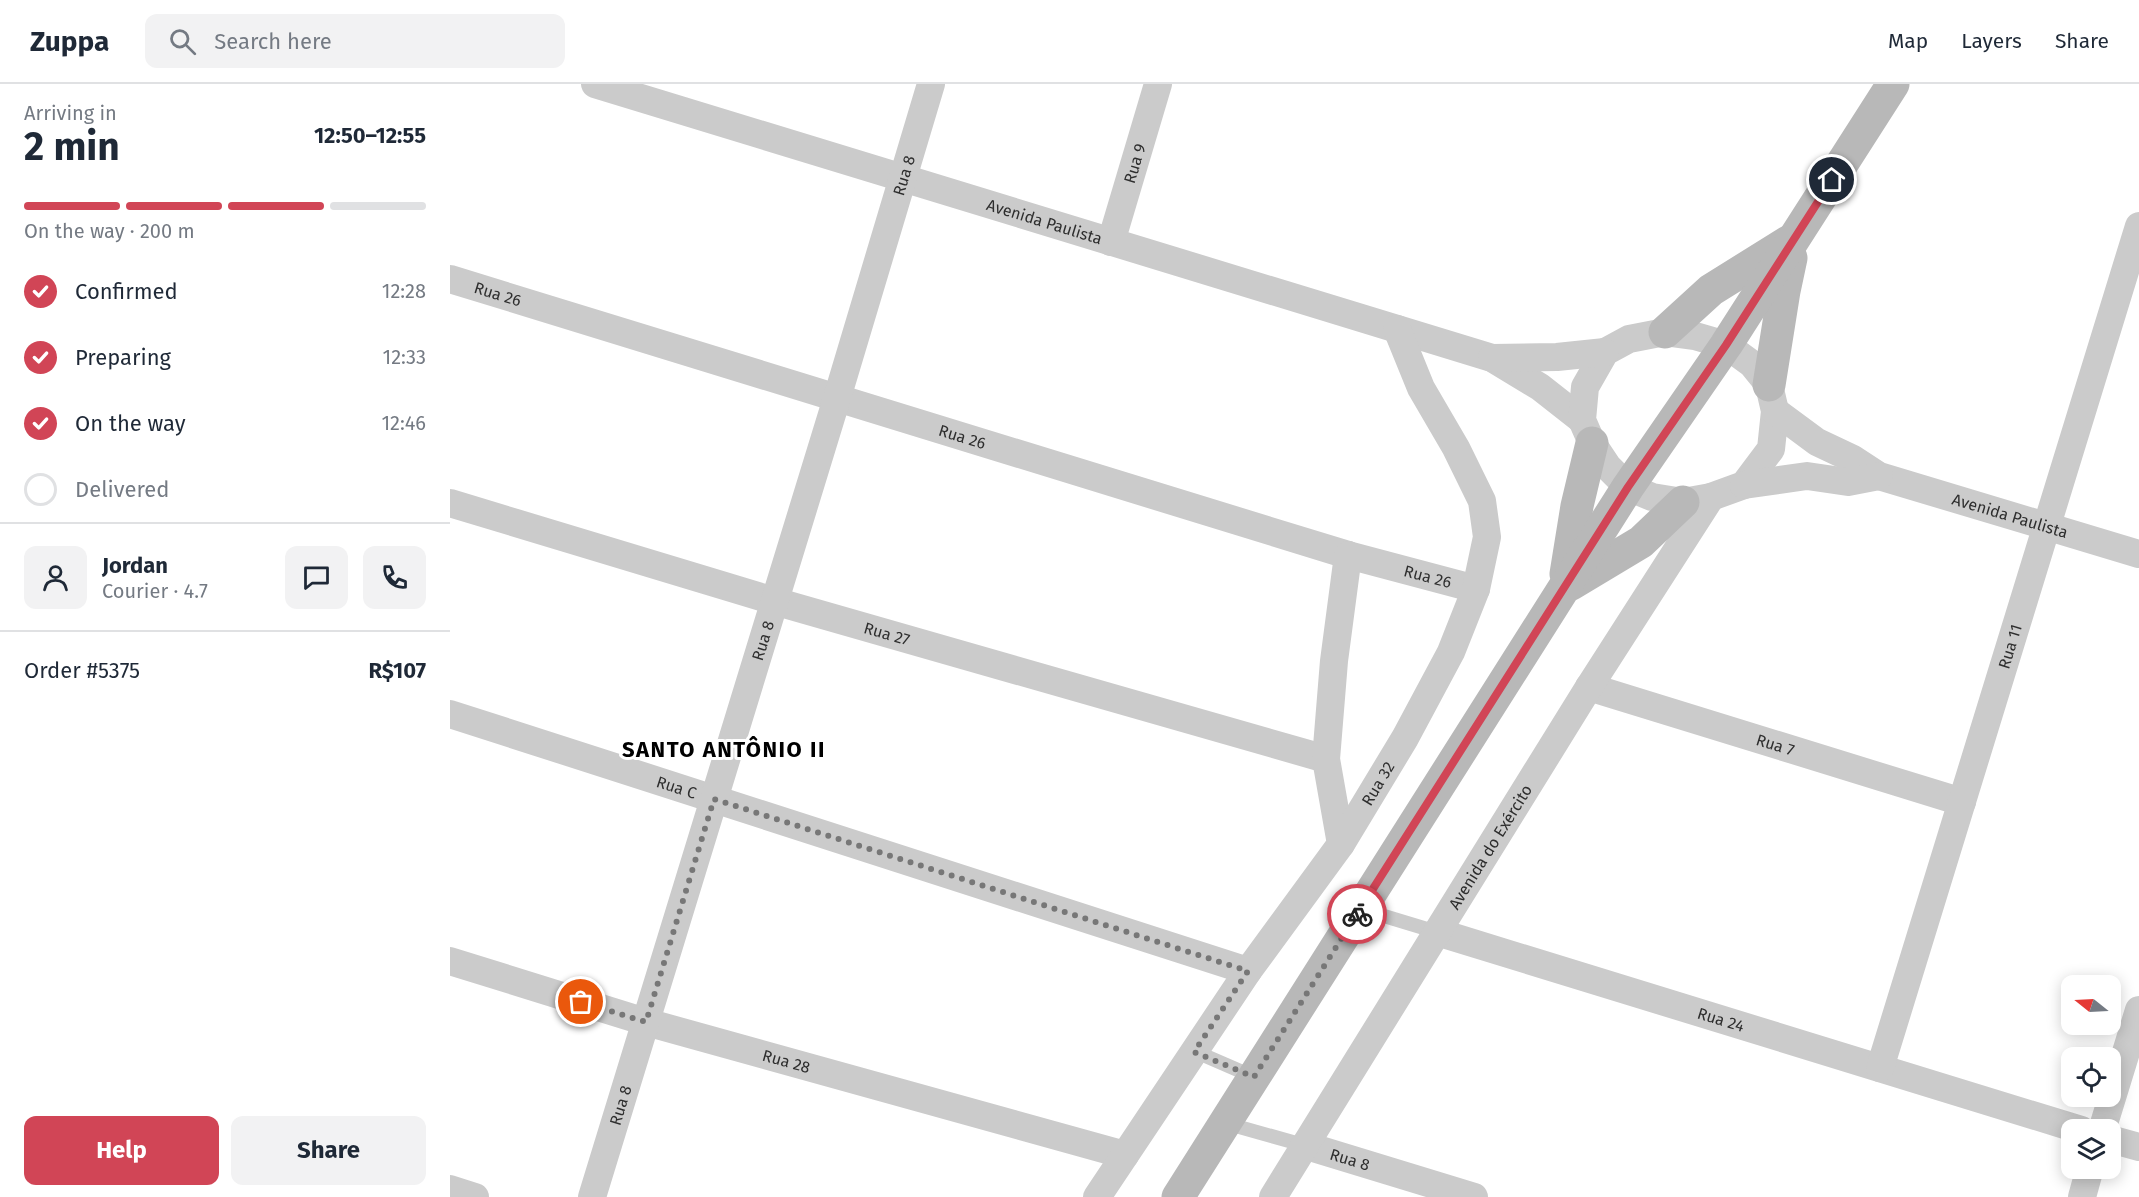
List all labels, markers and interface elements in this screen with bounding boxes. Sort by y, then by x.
search box [145,14,565,68]
text: Zuppa [30,25,109,58]
icon: search [166,25,199,58]
text: Search here [214,28,332,55]
text: Map [1888,28,1928,54]
text: Layers [1961,28,2022,54]
text: Share [2055,28,2109,54]
text: Arriving in [24,101,117,125]
text: 12:50–12:55 [314,122,426,149]
text: 2 min [24,124,120,170]
street label: Rua 9 [1120,141,1149,185]
street label: Rua 8 [889,153,919,198]
pin [1806,154,1857,205]
icon: home [1815,163,1848,196]
street label: Avenida Paulista [984,195,1105,248]
text: On the way · 200 m [24,219,195,243]
icon: check [24,275,57,308]
street label: Rua 26 [472,277,524,310]
text: Confirmed [75,278,178,305]
text: 12:28 [382,279,426,303]
icon: check [24,341,57,374]
text: Preparing [75,344,171,371]
text: 12:33 [383,345,426,369]
icon: check [24,407,57,440]
text: On the way [75,410,186,437]
text: 12:46 [381,411,426,435]
street label: Rua 26 [936,420,988,453]
text: Delivered [75,476,170,503]
street label: Avenida Paulista [1950,489,2070,542]
button: person [24,546,87,609]
button: chat [285,546,348,609]
button: phone [363,546,426,609]
text: Jordan [102,552,168,579]
street label: Rua 26 [1402,561,1454,592]
text: Courier · 4.7 [102,579,208,603]
street label: Rua 8 [748,618,778,663]
street label: Rua 27 [862,618,912,649]
street label: Rua 11 [1994,622,2025,671]
text: Order #5375 [24,657,140,684]
text: R$107 [368,657,426,684]
street label: Rua 7 [1754,730,1797,759]
district label: SANTO ANTÔNIO II [622,736,826,763]
street label: Rua 32 [1357,758,1398,809]
street label: Rua C [654,772,699,802]
street label: Avenida do Exército [1444,781,1536,913]
courier [1327,884,1387,944]
icon: bike [1341,898,1374,931]
north arrow [2061,975,2121,1035]
map controls [2061,975,2121,1179]
pin [555,976,606,1027]
icon: bag [564,985,597,1018]
street label: Rua 24 [1695,1003,1747,1036]
street label: Rua 28 [760,1045,813,1077]
button: locate [2061,1047,2121,1107]
street label: Rua 8 [605,1083,635,1128]
button: Help [24,1116,219,1185]
button: Share [231,1116,426,1185]
button: layers [2061,1119,2121,1179]
street label: Rua 8 [1328,1144,1372,1174]

